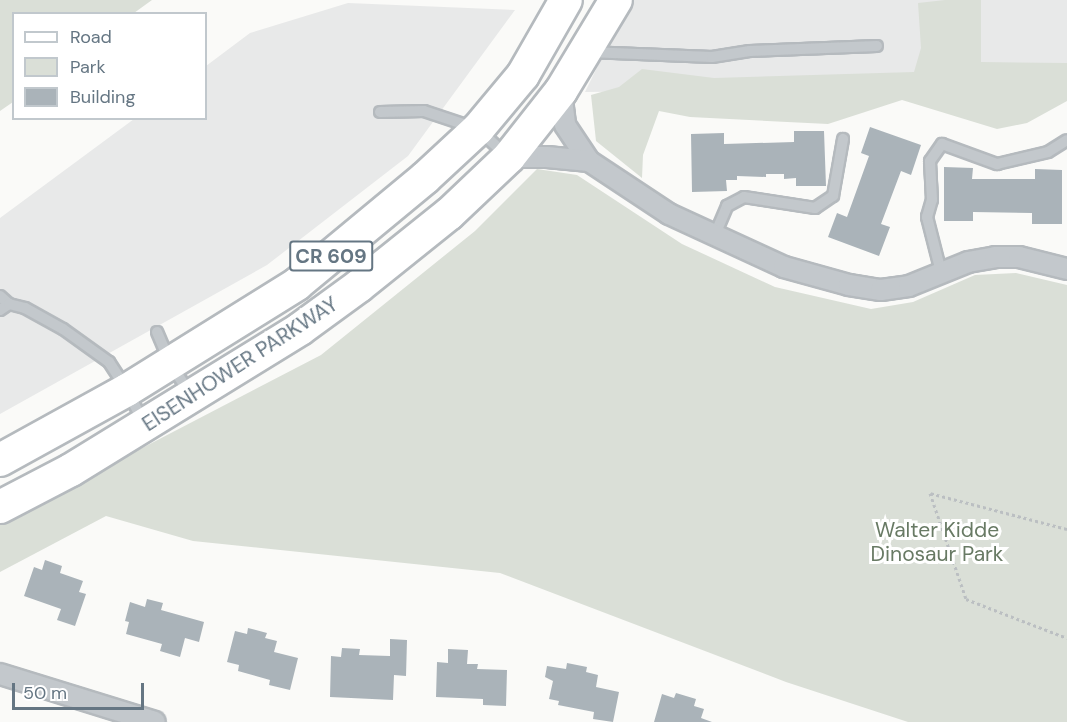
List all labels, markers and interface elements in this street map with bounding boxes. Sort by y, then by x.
legend [12,12,207,120]
text: Road [70,25,112,49]
text: Park [70,55,106,79]
text: Building [70,85,135,109]
road number: CR 609 [289,239,373,273]
street label: EISENHOWER PARKWAY [137,291,343,437]
park label: Walter Kidde Dinosaur Park [871,517,1003,567]
scale bar [15,671,147,709]
text: 50 m [23,681,67,705]

